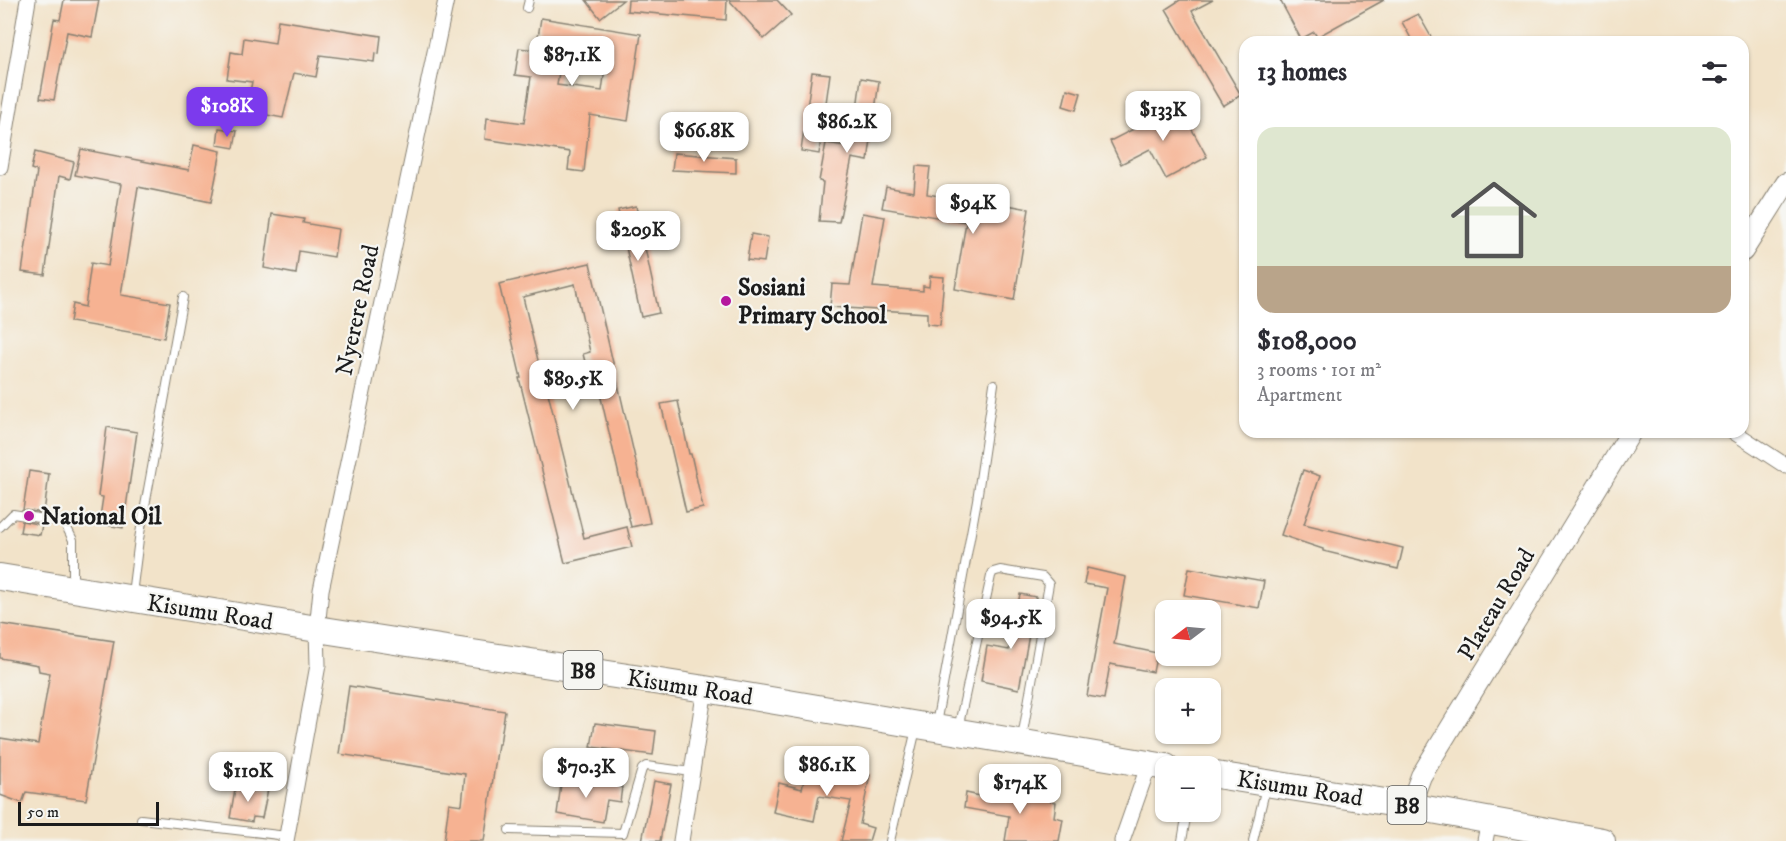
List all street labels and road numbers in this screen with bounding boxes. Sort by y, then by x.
street label: Nyerere Road [329,242,386,378]
street label: Plateau Road [1452,543,1542,666]
street label: Kisumu Road [145,588,275,638]
road number: B8 [564,651,602,689]
street label: Kisumu Road [625,663,755,713]
street label: Kisumu Road [1235,764,1365,814]
road number: B8 [1388,786,1426,824]

